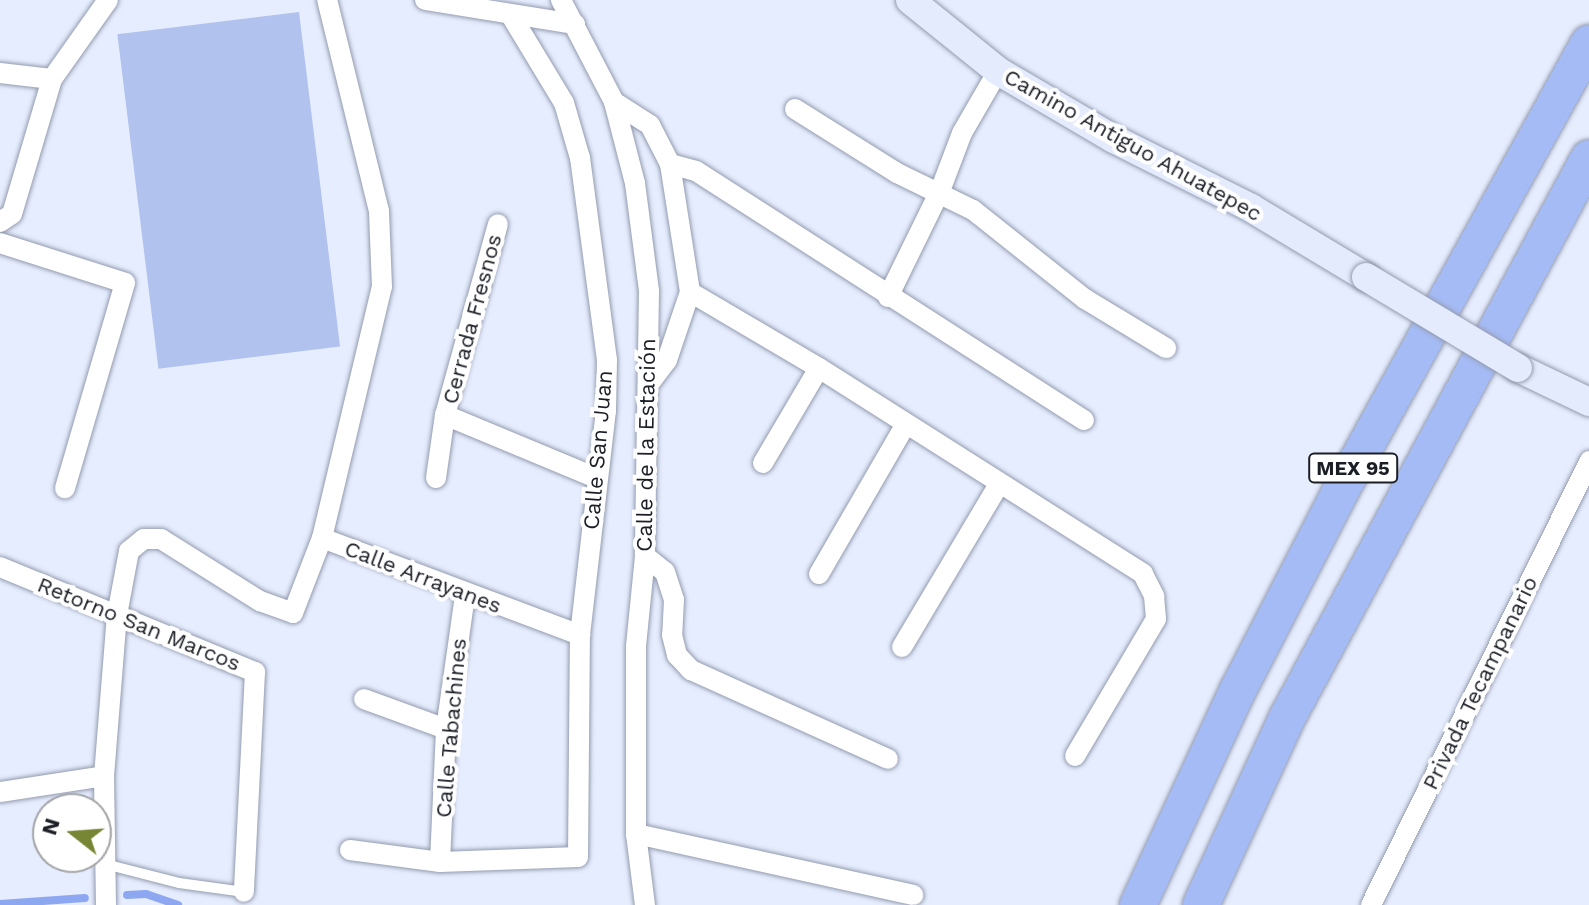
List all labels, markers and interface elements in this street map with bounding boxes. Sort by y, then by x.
street label: Camino Antiguo Ahuatepec [999,63,1267,227]
street label: Cerrada Fresnos [437,231,507,407]
street label: Calle de la Estación [631,338,661,552]
street label: Calle San Juan [578,369,618,531]
road number: MEX 95 [1307,452,1399,484]
street label: Calle Arrayanes [340,535,506,619]
street label: Retorno San Marcos [34,571,244,677]
street label: Privada Tecampanario [1417,571,1543,795]
street label: Calle Tabachines [430,637,472,819]
north arrow [32,793,112,873]
text: N [36,815,65,838]

